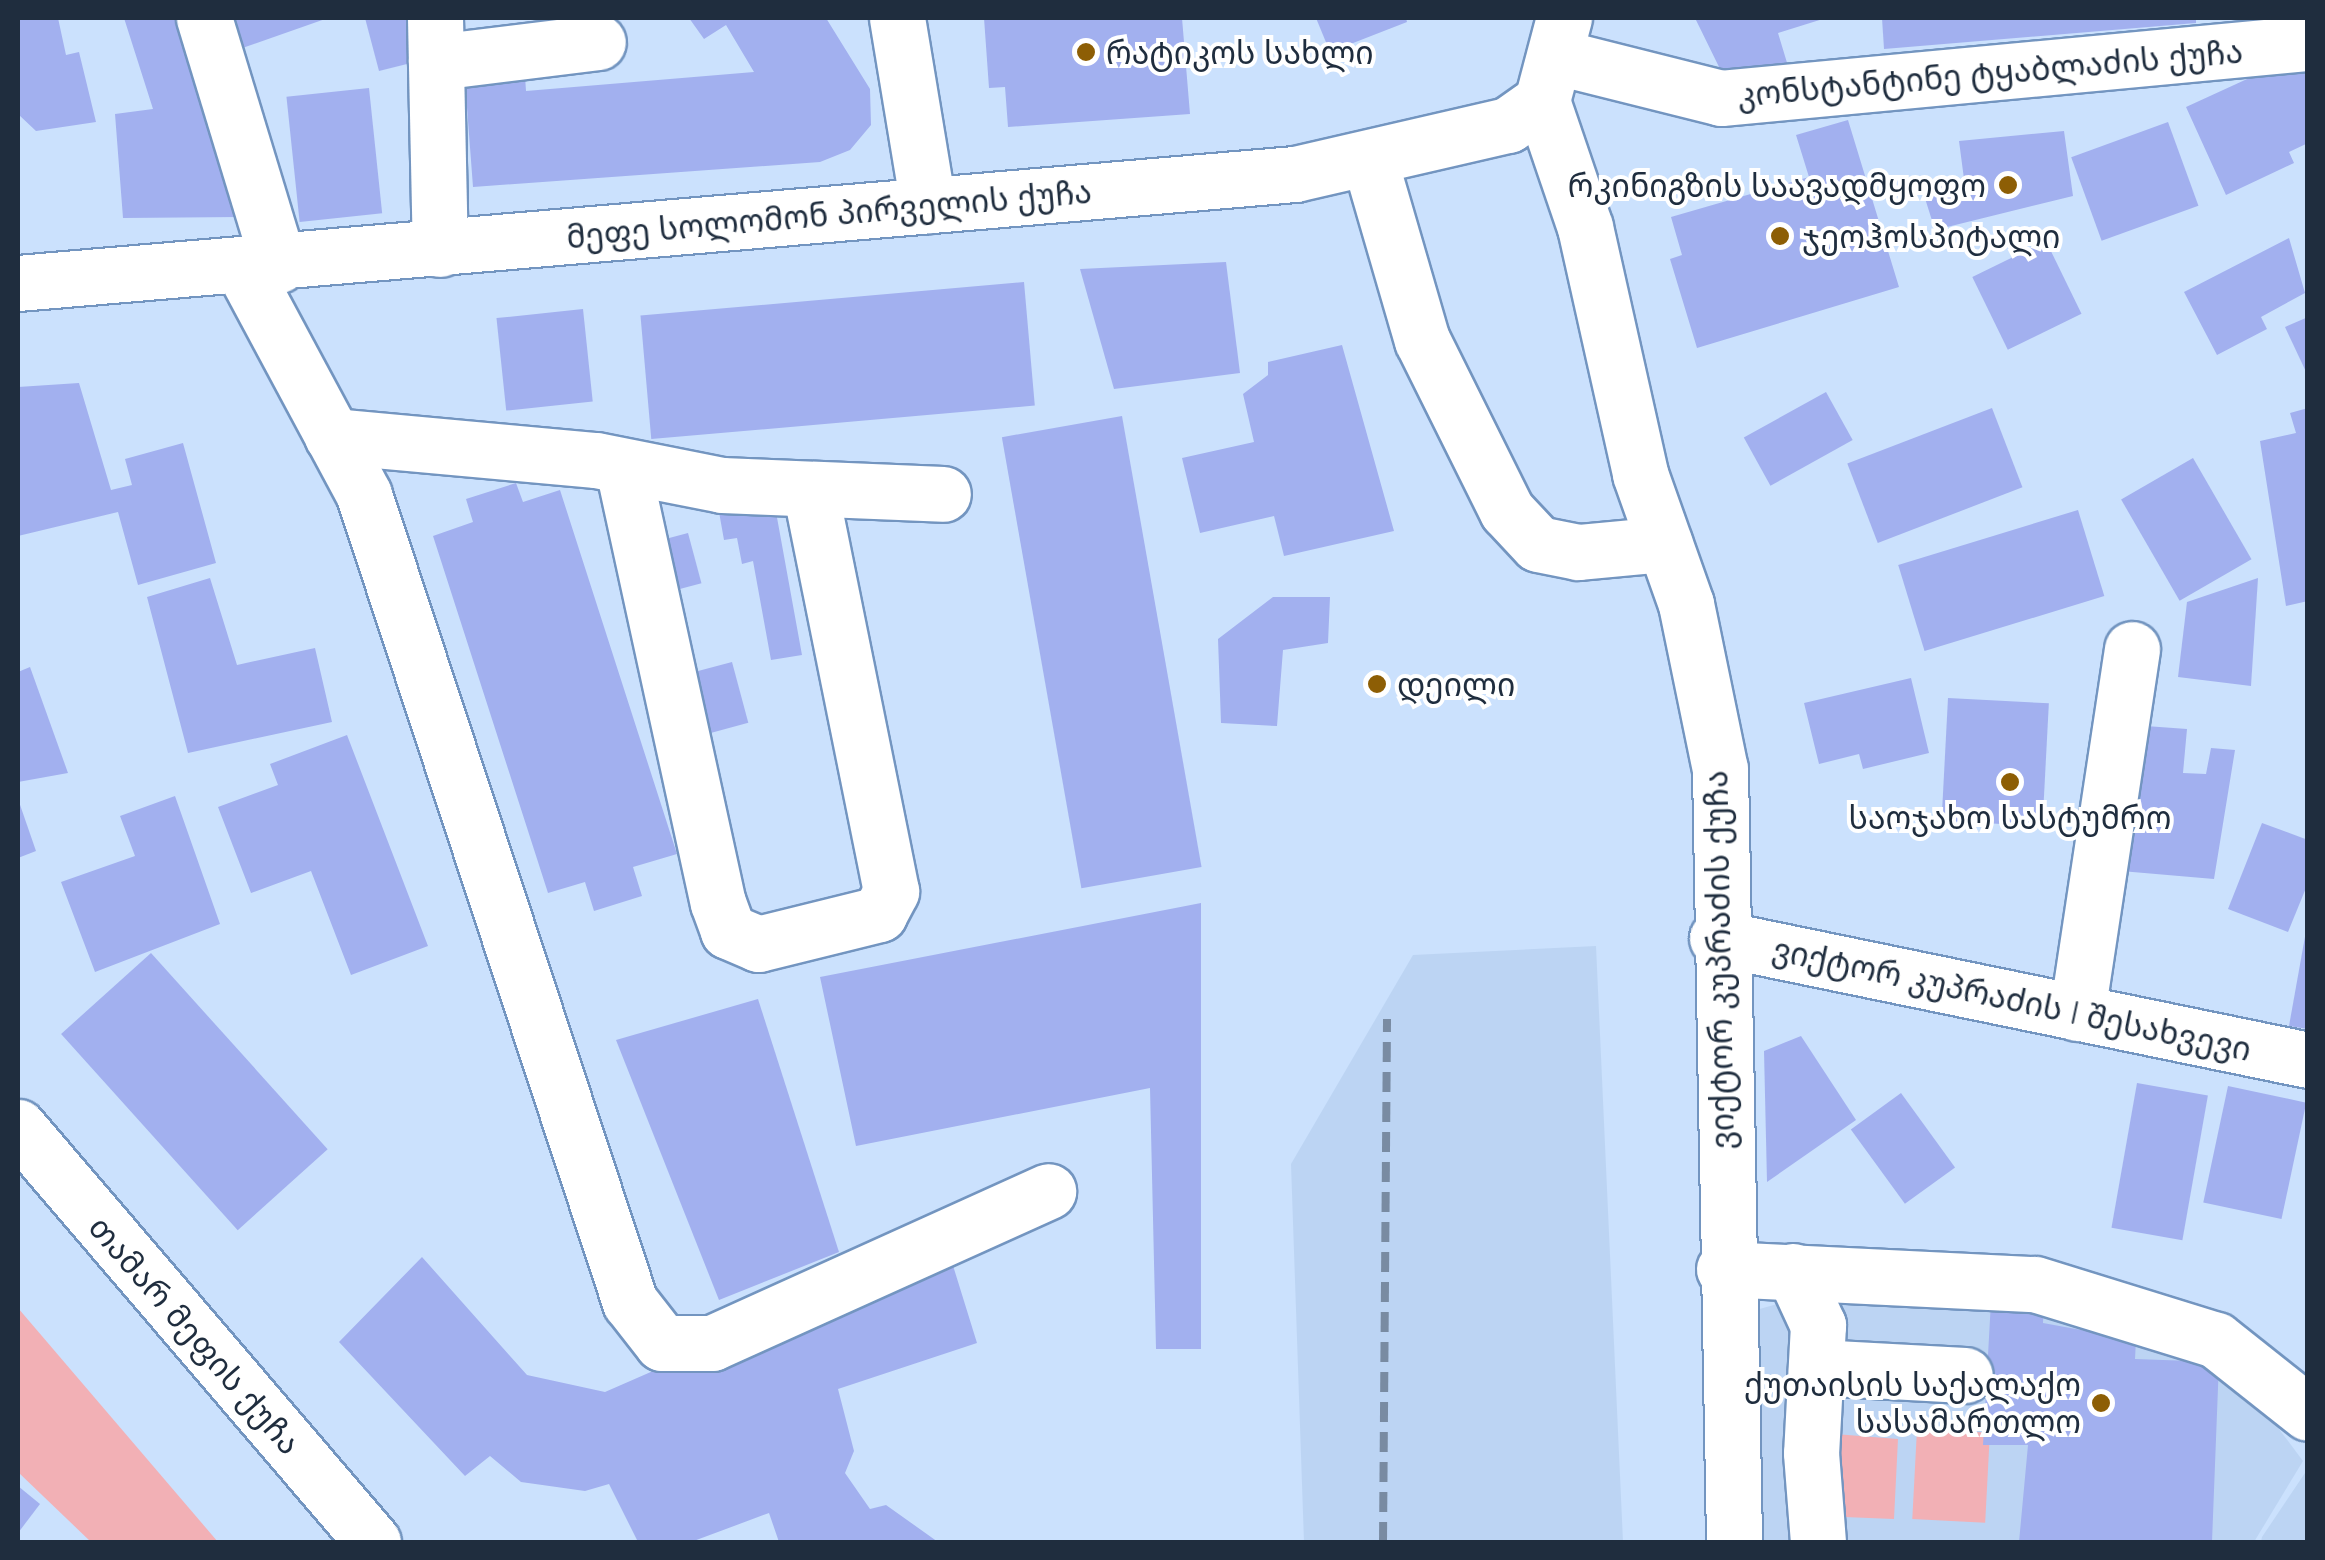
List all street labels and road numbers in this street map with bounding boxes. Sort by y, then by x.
street label: კონსტანტინე ტყაბლაძის ქუჩა [1736,32,2244,114]
street label: მეფე სოლომონ პირველის ქუჩა [565,172,1093,256]
street label: ვიქტორ კუპრაძის ქუჩა [1696,770,1742,1150]
street label: ვიქტორ კუპრაძის I შესახვევი [1769,929,2255,1069]
street label: თამარ მეფის ქუჩა [81,1208,309,1462]

